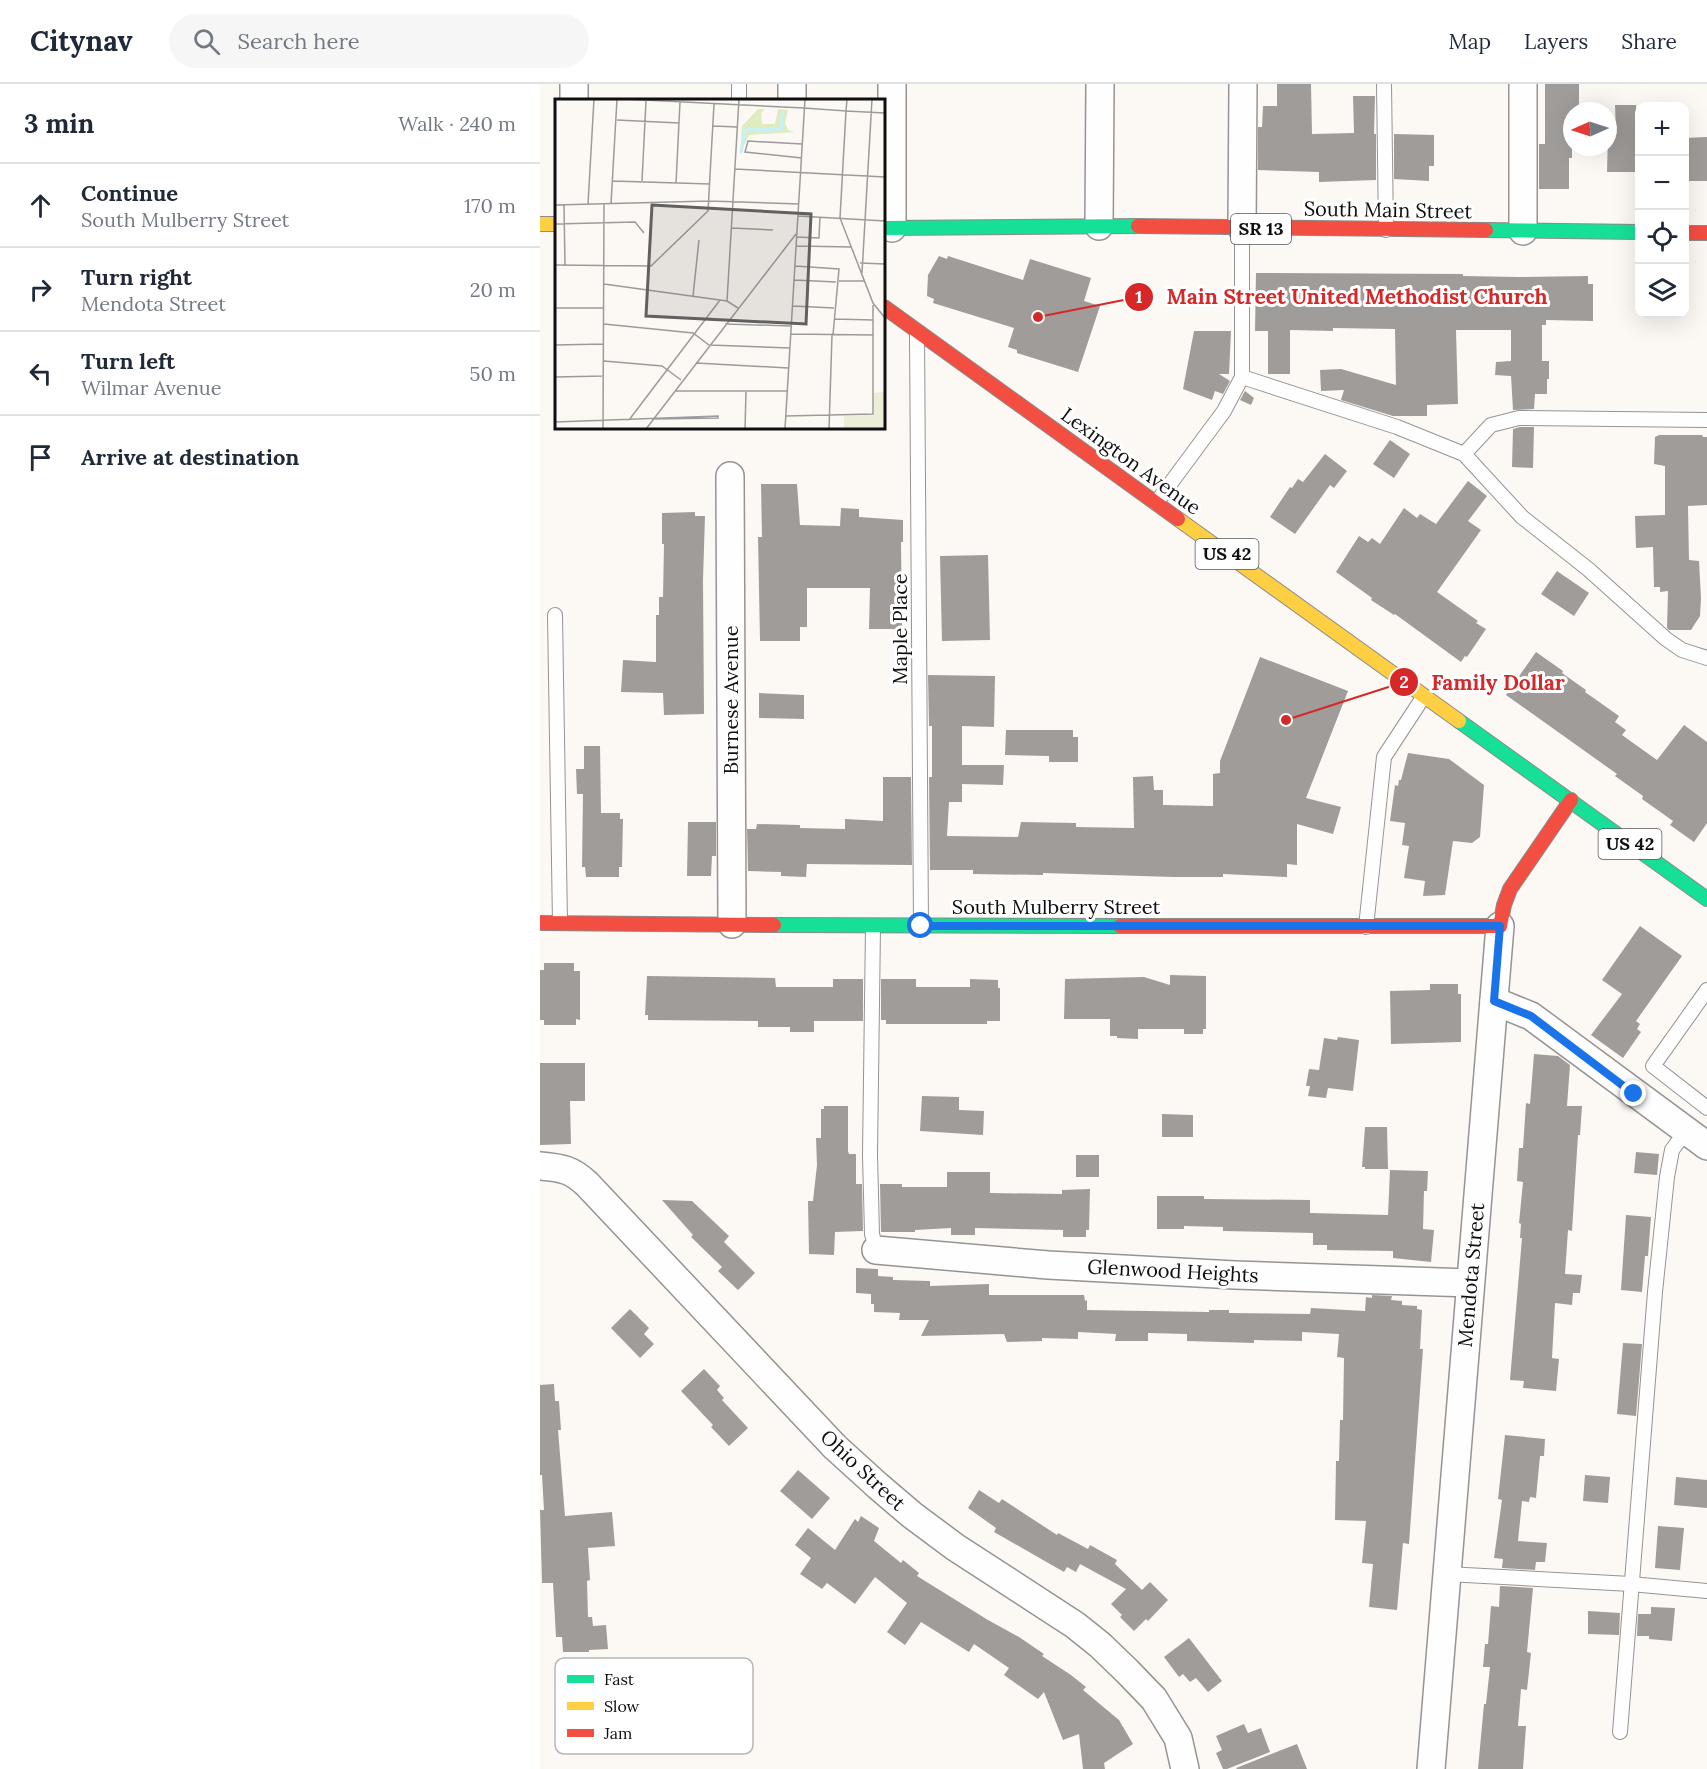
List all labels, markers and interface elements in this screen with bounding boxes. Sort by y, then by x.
search box [169,14,589,68]
text: Citynav [30,23,133,59]
icon: search [190,25,223,58]
text: Search here [238,27,360,55]
text: Map [1448,28,1491,55]
text: Layers [1524,28,1588,55]
text: Share [1621,28,1677,55]
inset map [555,99,885,429]
north arrow [1563,102,1617,156]
map controls [1635,102,1689,318]
button: + [1635,102,1689,156]
text: 3 min [24,107,94,140]
text: Walk · 240 m [398,111,516,136]
button: − [1635,156,1689,210]
text: Continue [81,179,178,207]
icon: ahead [24,189,57,222]
text: 170 m [464,193,516,218]
street label: South Main Street [1304,196,1473,223]
text: South Mulberry Street [81,207,289,232]
button: locate [1635,210,1689,264]
road number: SR 13 [1231,214,1291,244]
text: Turn right [81,263,192,291]
button: layers [1635,264,1689,318]
icon: right [24,273,57,306]
text: 20 m [470,277,516,302]
callout: Main Street United Methodist Church [1124,277,1559,316]
text: Main Street United Methodist Church [1166,283,1548,310]
text: 1 [1135,285,1143,308]
text: Mendota Street [81,291,226,316]
text: Turn left [81,347,175,375]
icon: left [24,357,57,390]
text: 50 m [470,361,516,386]
text: Wilmar Avenue [81,375,222,400]
street label: Lexington Avenue [1057,402,1206,520]
icon: arrive [24,441,57,474]
text: Arrive at destination [81,443,299,471]
road number: US 42 [1196,539,1258,569]
street label: Maple Place [887,573,912,685]
street label: Burnese Avenue [718,625,743,775]
callout: Family Dollar [1389,663,1577,702]
text: Family Dollar [1431,669,1565,696]
text: 2 [1399,670,1409,693]
road number: US 42 [1598,829,1662,859]
street label: South Mulberry Street [952,894,1160,919]
route start [907,912,933,938]
route end [1620,1080,1646,1106]
street label: Mendota Street [1452,1201,1489,1348]
street label: Glenwood Heights [1087,1254,1259,1287]
street label: Ohio Street [816,1424,911,1515]
legend [555,1658,753,1754]
text: Fast [604,1669,635,1689]
text: Slow [604,1696,640,1716]
text: Jam [603,1723,632,1743]

